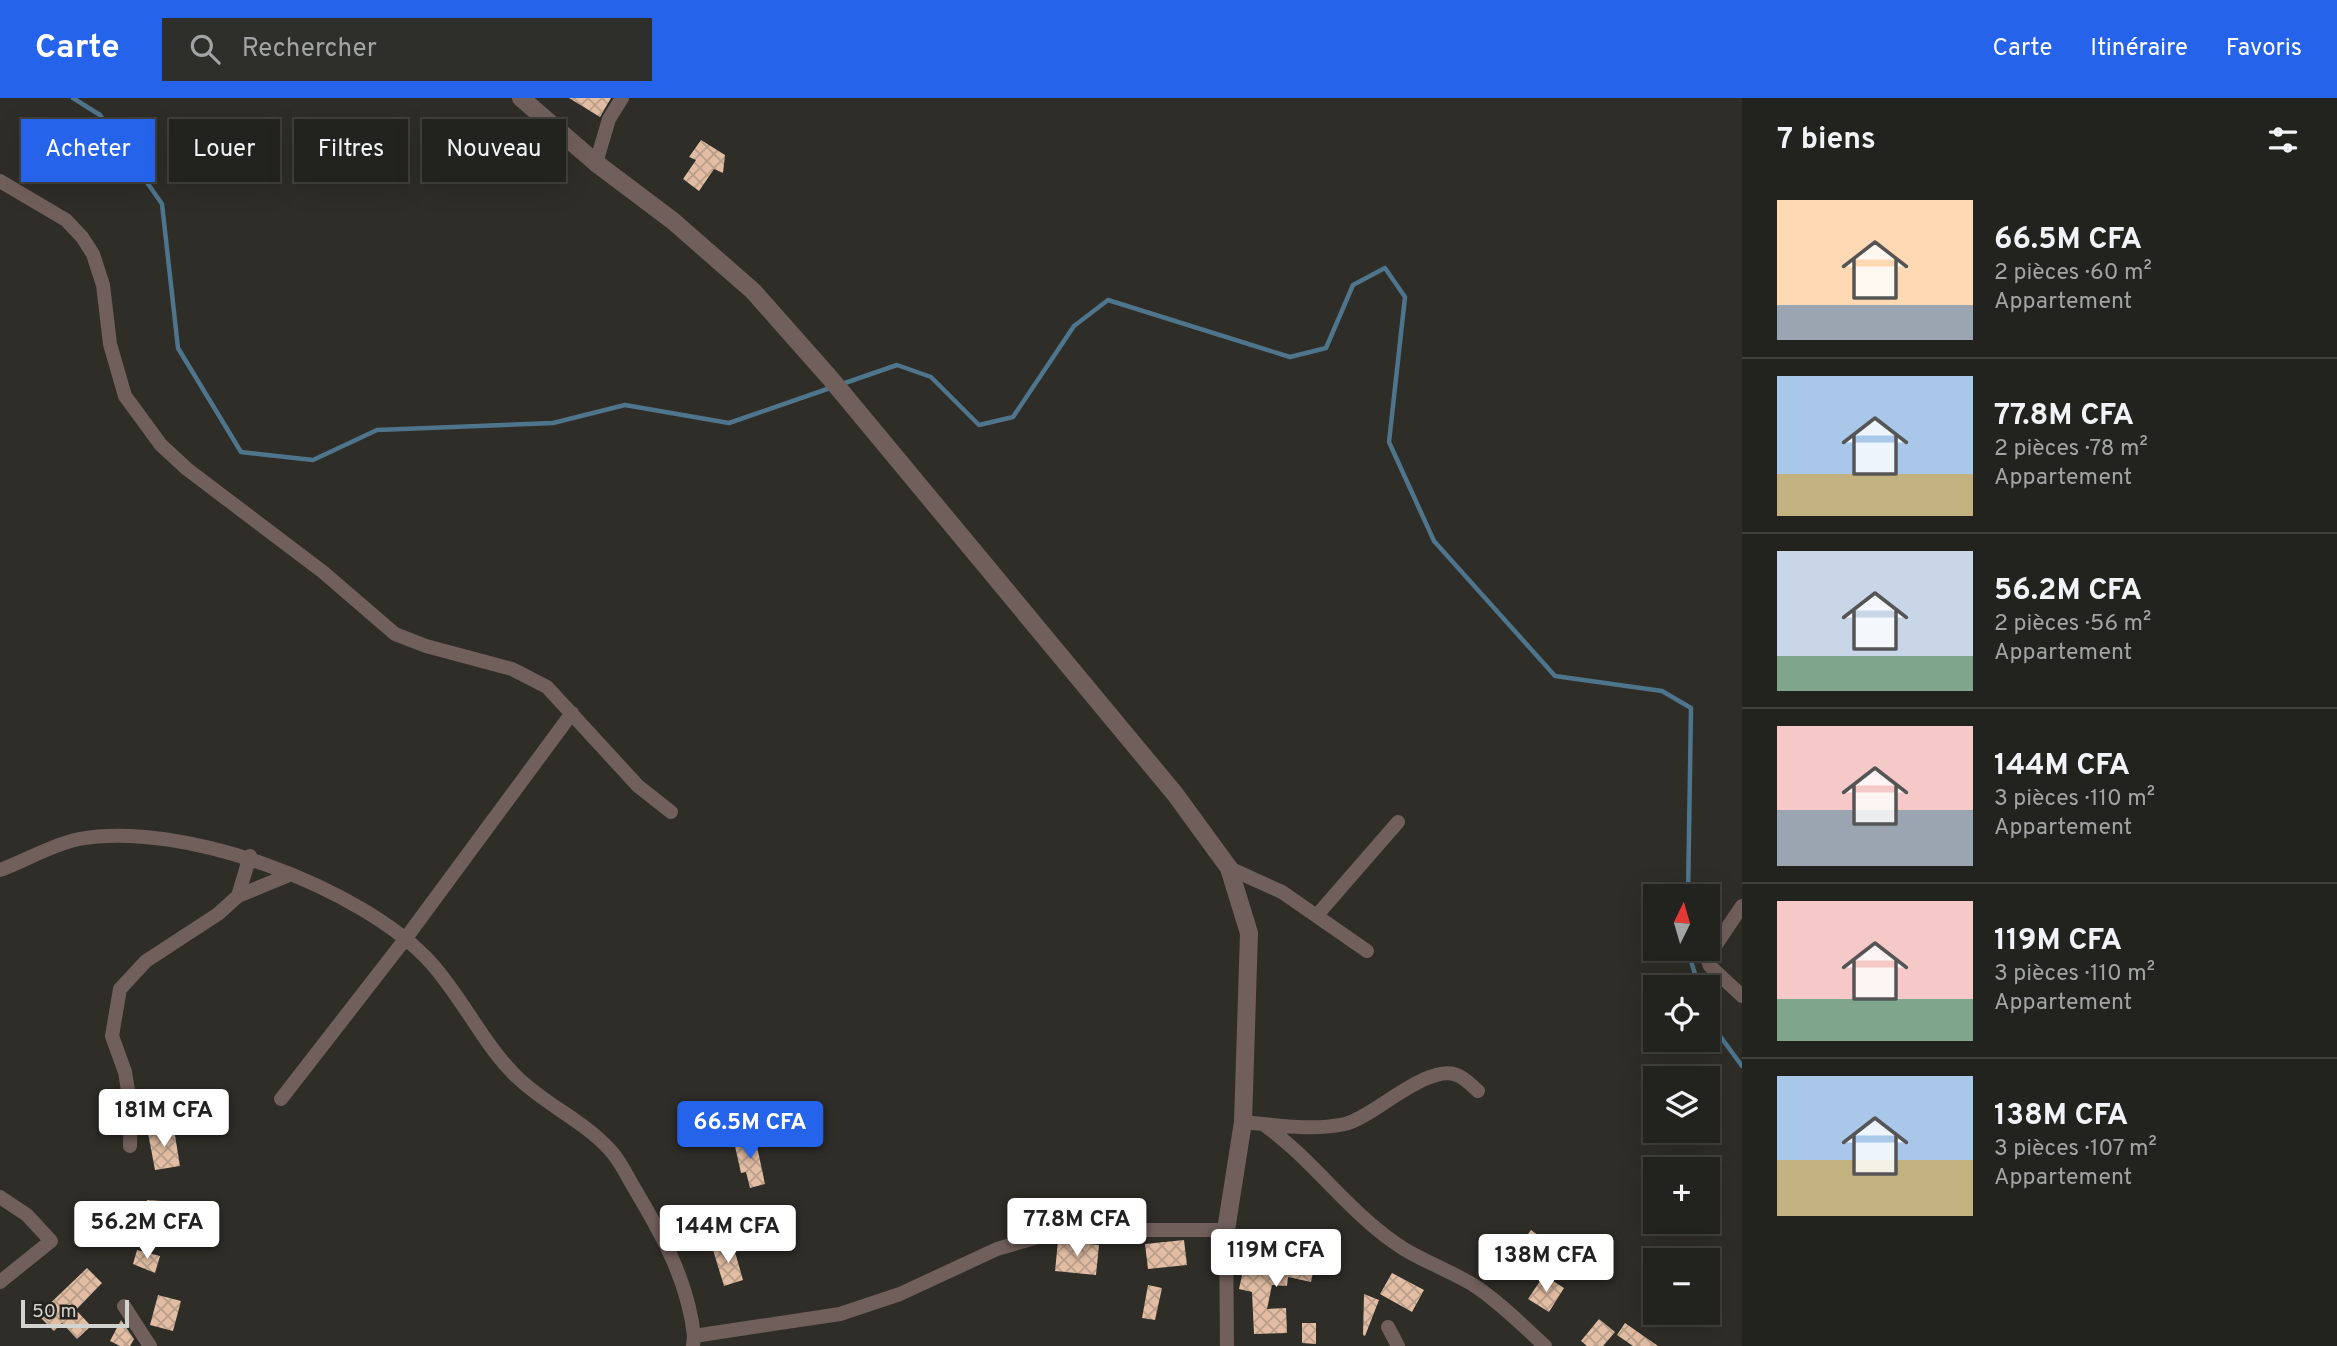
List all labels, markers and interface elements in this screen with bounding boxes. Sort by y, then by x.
search box [162,18,652,81]
text: Carte [35,28,120,70]
icon: search [186,30,224,68]
text: Rechercher [242,33,377,66]
text: Carte [1992,34,2052,64]
text: Itinéraire [2090,34,2188,64]
text: Favoris [2226,34,2302,64]
chip: Acheter [21,119,155,182]
chip: Louer [169,119,280,182]
chip: Filtres [294,119,408,182]
chip: Nouveau [422,119,566,182]
icon: filters [2264,121,2302,159]
text: 7 biens [1777,122,1876,159]
text: 66.5M CFA [1994,222,2142,259]
icon: home [1833,228,1917,312]
text: 2 pièces · 60 m² [1994,259,2152,288]
text: Appartement [1994,288,2132,317]
text: 77.8M CFA [1994,398,2134,435]
icon: home [1833,404,1917,488]
text: 2 pièces · 78 m² [1994,435,2148,464]
text: Appartement [1994,464,2132,493]
text: 56.2M CFA [1994,573,2142,610]
icon: home [1833,579,1917,663]
text: 2 pièces · 56 m² [1994,610,2151,639]
text: Appartement [1994,639,2132,668]
text: 144M CFA [1994,748,2130,785]
icon: home [1833,754,1917,838]
text: 3 pièces · 110 m² [1994,785,2155,814]
text: Appartement [1994,814,2132,843]
north arrow [1643,884,1720,961]
map controls [1643,884,1720,1325]
text: 119M CFA [1994,923,2122,960]
icon: home [1833,929,1917,1013]
text: 3 pièces · 110 m² [1994,960,2155,989]
button: locate [1643,975,1720,1052]
text: Appartement [1994,989,2132,1018]
button: layers [1643,1066,1720,1143]
pin: 181M CFA [92,1090,236,1149]
text: 181M CFA [115,1097,213,1126]
text: 138M CFA [1994,1098,2128,1135]
pin: 66.5M CFA [670,1102,830,1161]
icon: home [1833,1104,1917,1188]
text: 66.5M CFA [693,1109,807,1138]
text: 3 pièces · 107 m² [1994,1135,2157,1164]
button: + [1643,1157,1720,1234]
text: Appartement [1994,1164,2132,1193]
pin: 77.8M CFA [997,1198,1157,1258]
pin: 56.2M CFA [67,1202,227,1261]
pin: 144M CFA [656,1206,800,1265]
text: 77.8M CFA [1023,1206,1131,1235]
text: 56.2M CFA [90,1209,204,1238]
text: 144M CFA [676,1213,780,1242]
pin: 119M CFA [1204,1230,1348,1289]
pin: 138M CFA [1474,1234,1618,1294]
text: 119M CFA [1227,1237,1325,1266]
text: 138M CFA [1495,1242,1597,1271]
button: − [1643,1248,1720,1325]
scale bar [21,1297,130,1329]
text: 50 m [32,1300,77,1324]

